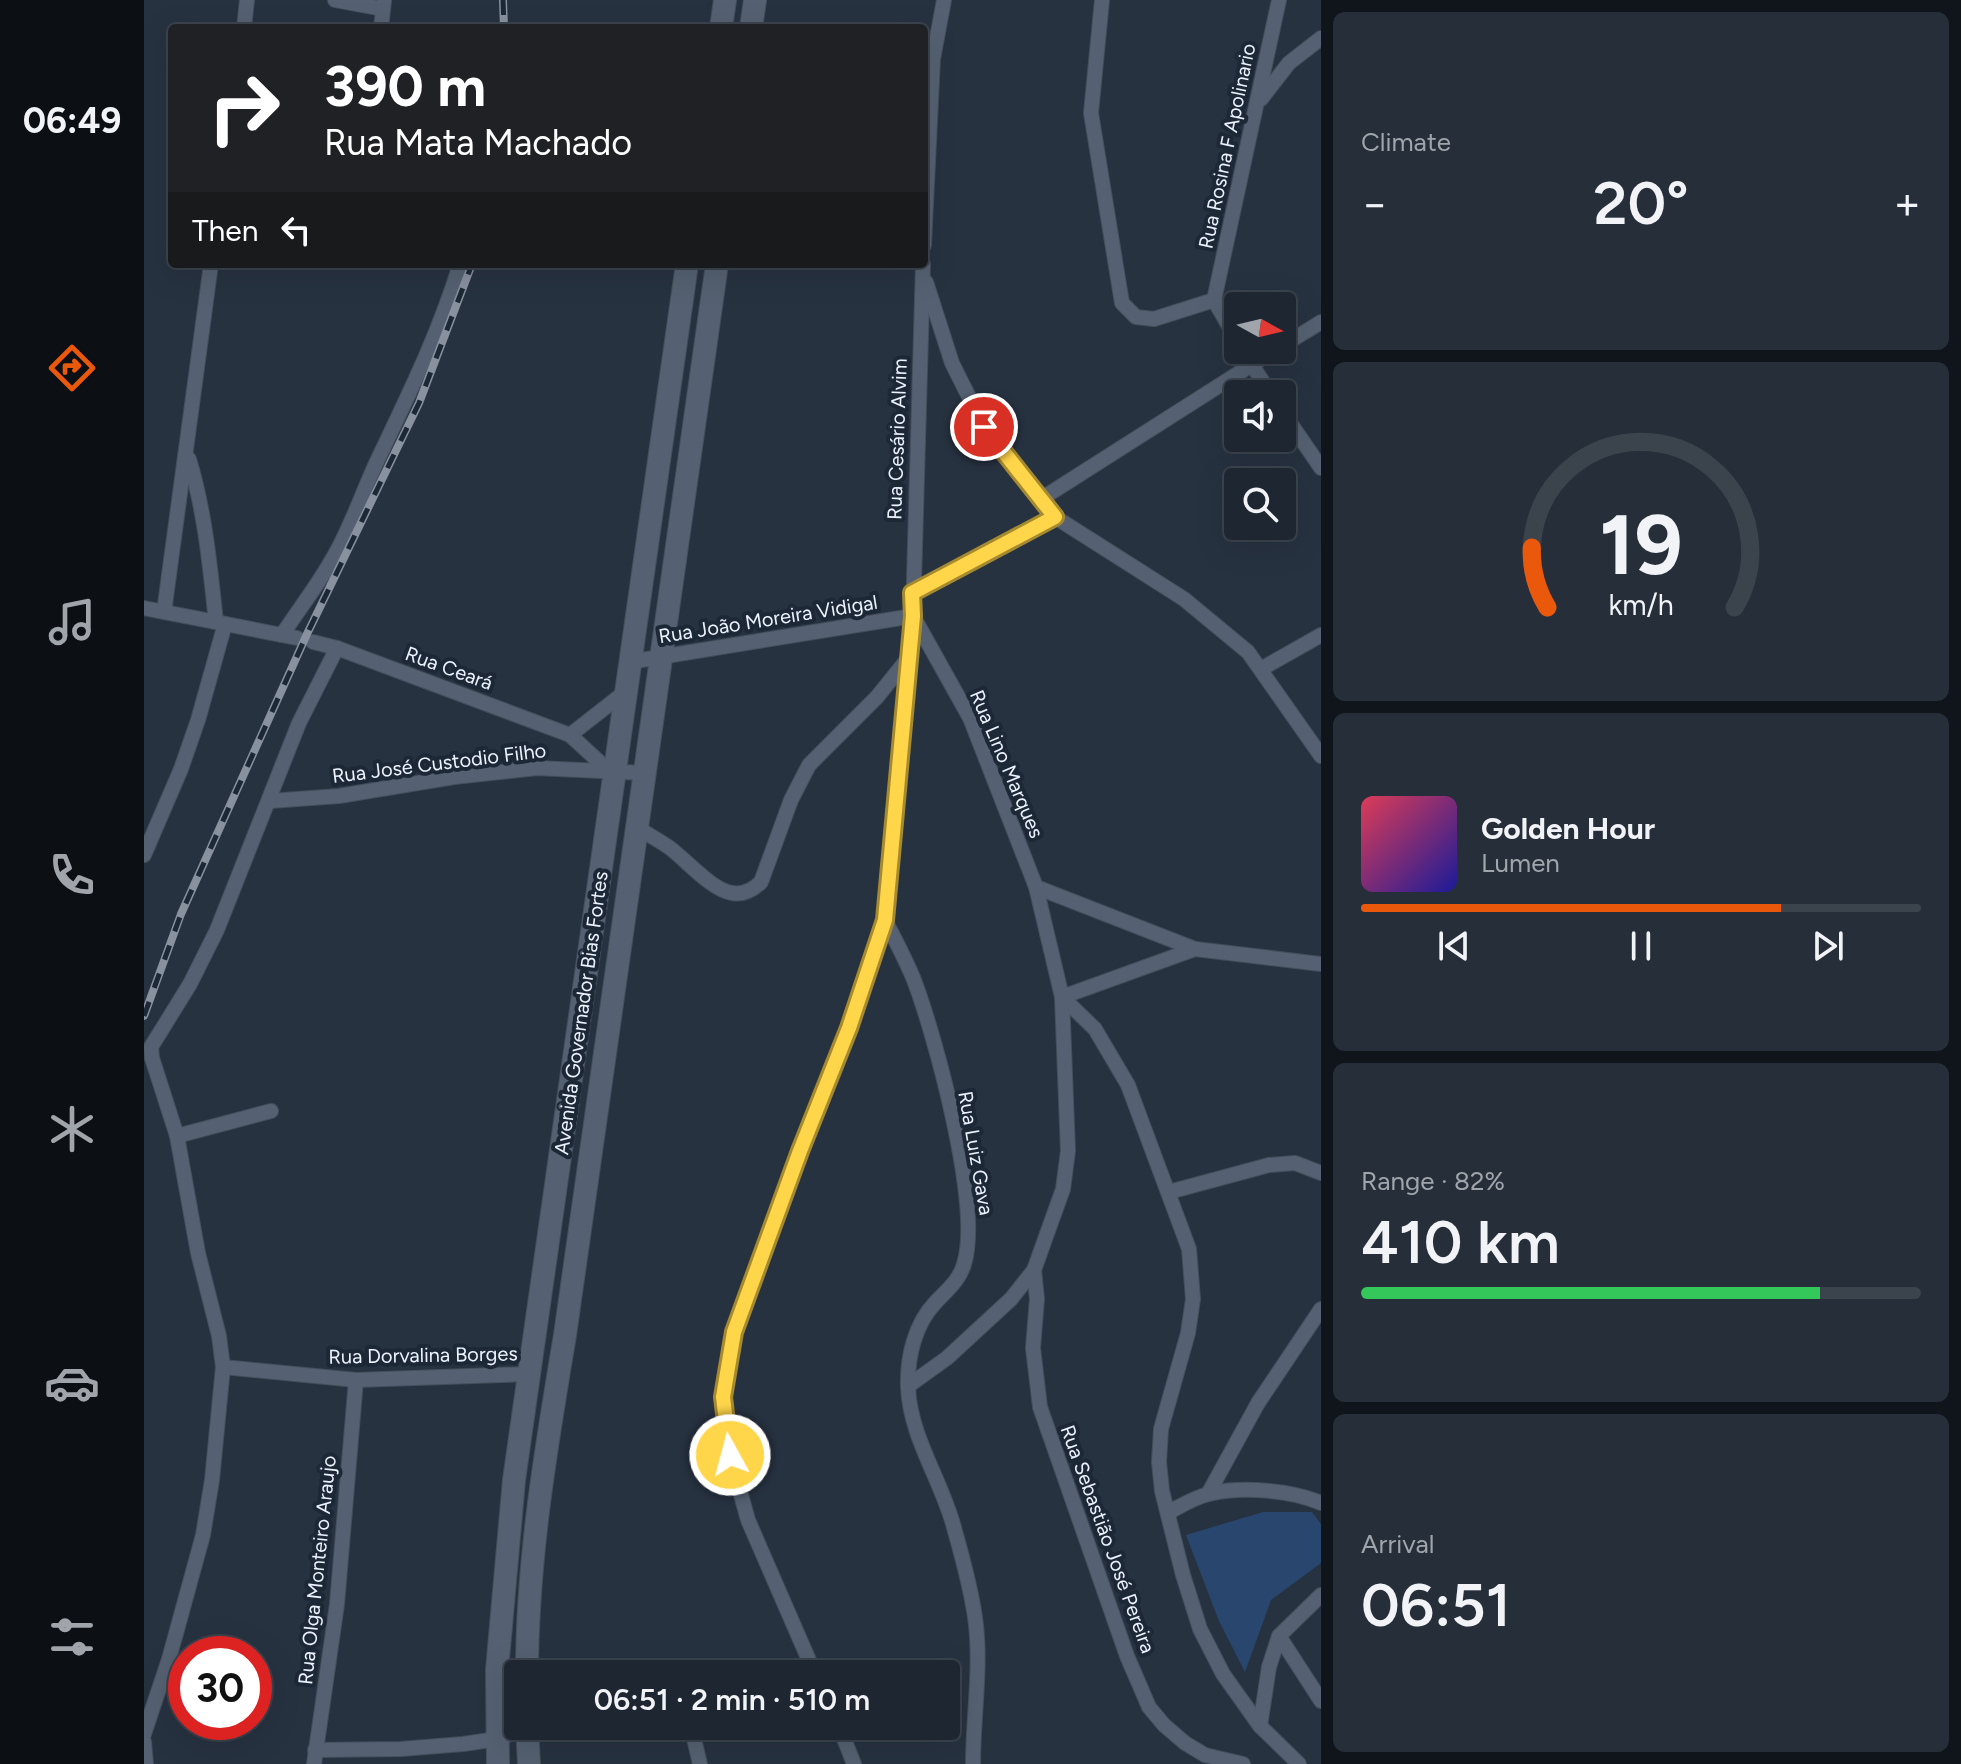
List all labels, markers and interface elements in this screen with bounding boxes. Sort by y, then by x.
street label: Rua Rosina F Apolinario [1193,41,1261,251]
text: 390 m [324,53,486,120]
icon: right [192,56,296,160]
text: 06:49 [23,99,121,142]
text: Rua Mata Machado [324,121,632,164]
text: Climate [1361,126,1451,158]
text: 20° [1593,167,1689,239]
text: − [1361,177,1388,230]
text: + [1894,177,1921,230]
icon: left [274,208,318,252]
text: Then [192,212,258,249]
north arrow [1224,292,1296,364]
map controls [1224,292,1296,540]
icon: directions [44,340,100,396]
street label: Rua Cesário Alvim [882,358,912,520]
button: sound [1224,380,1296,452]
pin [950,393,1018,461]
icon: arrive [962,405,1006,449]
button: search [1224,468,1296,540]
text: 19 [1599,494,1683,594]
text: km/h [1608,588,1674,622]
street label: Rua João Moreira Vidigal [657,590,879,648]
icon: music [44,594,100,650]
street label: Rua Ceará [402,641,496,695]
street label: Rua Lino Marques [965,686,1049,842]
street label: Rua José Custodio Filho [331,738,547,788]
text: Golden Hour [1481,810,1655,847]
icon: phone [44,847,100,903]
text: Lumen [1481,847,1560,879]
street label: Avenida Governador Bias Fortes [549,870,613,1156]
icon: previous [1432,924,1476,968]
icon: pause [1619,924,1663,968]
icon: next [1806,924,1850,968]
street label: Rua Luiz Gava [953,1089,999,1217]
icon: climate [44,1101,100,1157]
text: Range · 82% [1361,1165,1505,1197]
text: 410 km [1361,1206,1560,1278]
street label: Rua Dorvalina Borges [328,1341,518,1369]
icon: car [44,1355,100,1411]
position arrow [688,1413,772,1497]
street label: Rua Sebastião José Pereira [1056,1422,1160,1656]
street label: Rua Olga Monteiro Araujo [293,1454,341,1686]
text: Arrival [1361,1528,1434,1560]
text: 06:51 [1361,1569,1511,1641]
icon: filters [44,1609,100,1665]
speed limit sign: 30 [168,1636,272,1740]
text: 06:51 · 2 min · 510 m [594,1681,870,1718]

